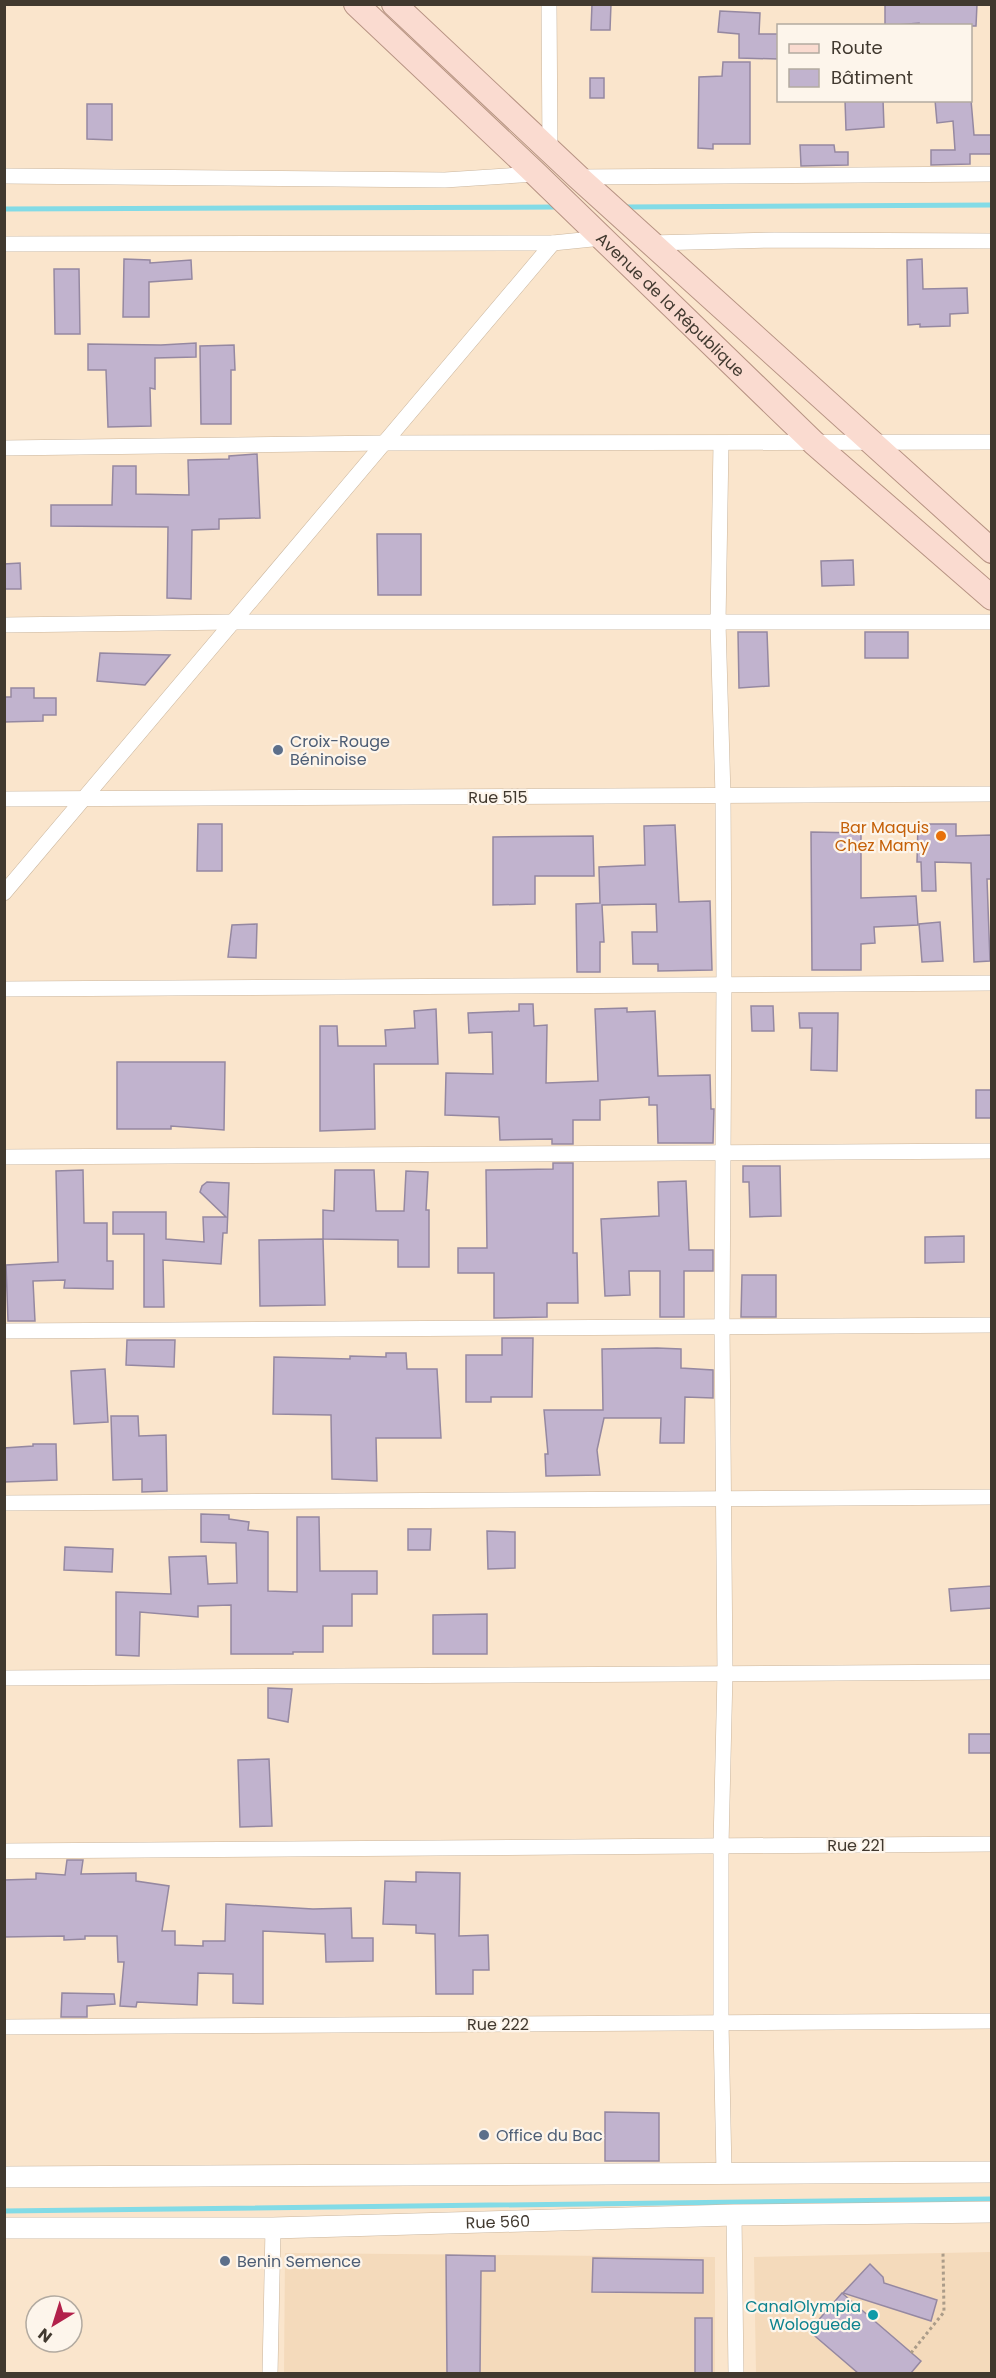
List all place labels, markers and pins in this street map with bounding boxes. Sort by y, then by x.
place label: Croix-Rouge Béninoise [290,730,390,771]
marker: Croix-Rouge Béninoise [271,743,285,757]
place label: Bar Maquis Chez Mamy [835,816,929,857]
marker: Bar Maquis Chez Mamy [934,829,948,843]
place label: Office du Bac [496,2124,603,2147]
marker: Office du Bac [477,2128,491,2142]
place label: Benin Semence [237,2250,361,2273]
marker: Benin Semence [218,2254,232,2268]
place label: CanalOlympia Wologuede [745,2295,861,2336]
marker: CanalOlympia Wologuede [866,2308,880,2322]

